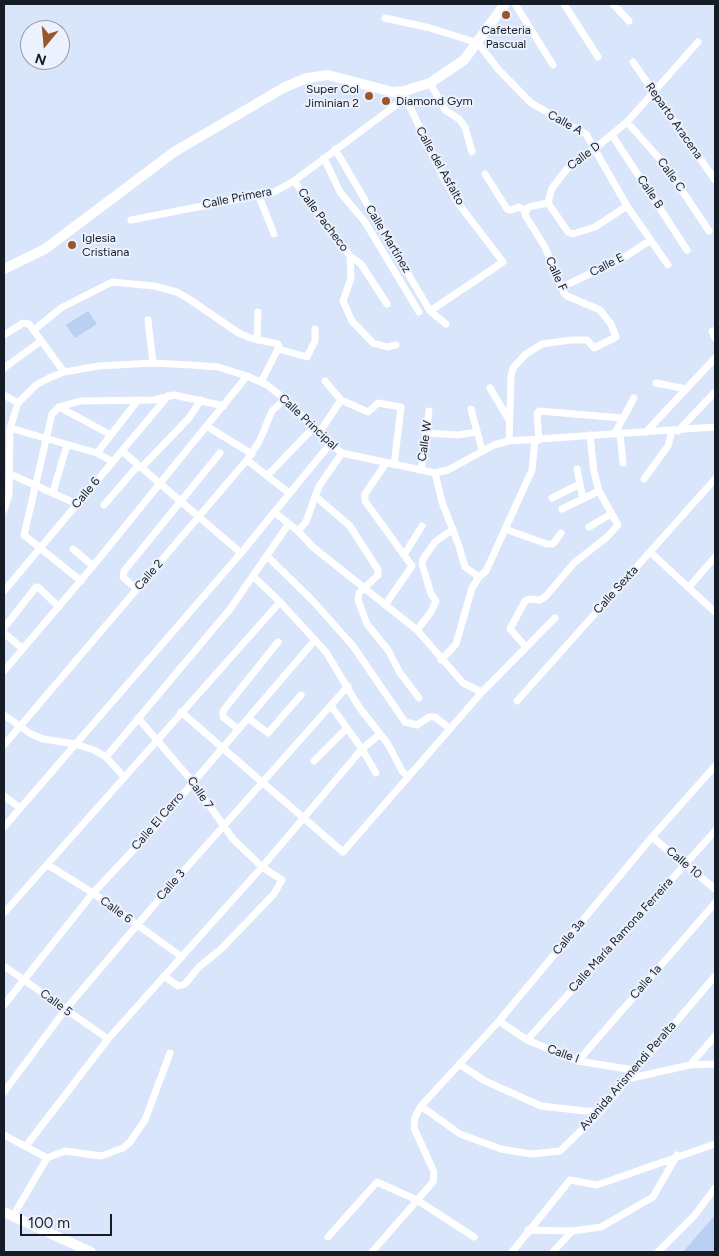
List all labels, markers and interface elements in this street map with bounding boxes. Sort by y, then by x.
marker: Cafeteria Pascual [500,9,512,21]
north arrow [20,20,70,70]
place label: Cafeteria Pascual [481,23,531,51]
text: N [33,49,48,69]
street label: Reparto Aracena [642,80,706,162]
place label: Super Col Jiminian 2 [305,82,359,110]
marker: Super Col Jiminian 2 [363,90,375,102]
place label: Diamond Gym [396,94,473,108]
marker: Diamond Gym [380,95,392,107]
street label: Calle A [545,108,585,138]
street label: Calle del Asfalto [413,124,467,208]
street label: Calle D [565,139,603,173]
street label: Calle C [654,155,688,195]
street label: Calle B [634,173,666,211]
street label: Calle Primera [201,184,273,212]
street label: Calle Pacheco [294,185,352,255]
street label: Calle Martínez [362,203,414,275]
place label: Iglesia Cristiana [82,231,129,259]
marker: Iglesia Cristiana [66,239,78,251]
street label: Calle E [587,250,627,280]
street label: Calle F [542,255,570,293]
street label: Calle Principal [276,391,340,453]
street label: Calle W [415,420,435,462]
street label: Calle 6 [69,474,103,512]
street label: Calle 2 [132,557,166,593]
street label: Calle Sexta [591,563,641,617]
street label: Calle 7 [184,774,216,812]
street label: Calle El Cerro [129,789,187,853]
street label: Calle 10 [663,844,705,882]
street label: Calle 3 [154,867,188,903]
street label: Calle María Ramona Ferreira [566,875,676,995]
street label: Calle 6 [97,893,135,927]
street label: Calle 3a [550,916,588,958]
street label: Calle 1a [627,962,665,1002]
street label: Calle 5 [37,986,75,1020]
street label: Avenida Arismendi Peralta [577,1019,679,1133]
street label: Calle I [545,1042,581,1066]
scale bar [22,1204,115,1236]
text: 100 m [28,1214,70,1232]

